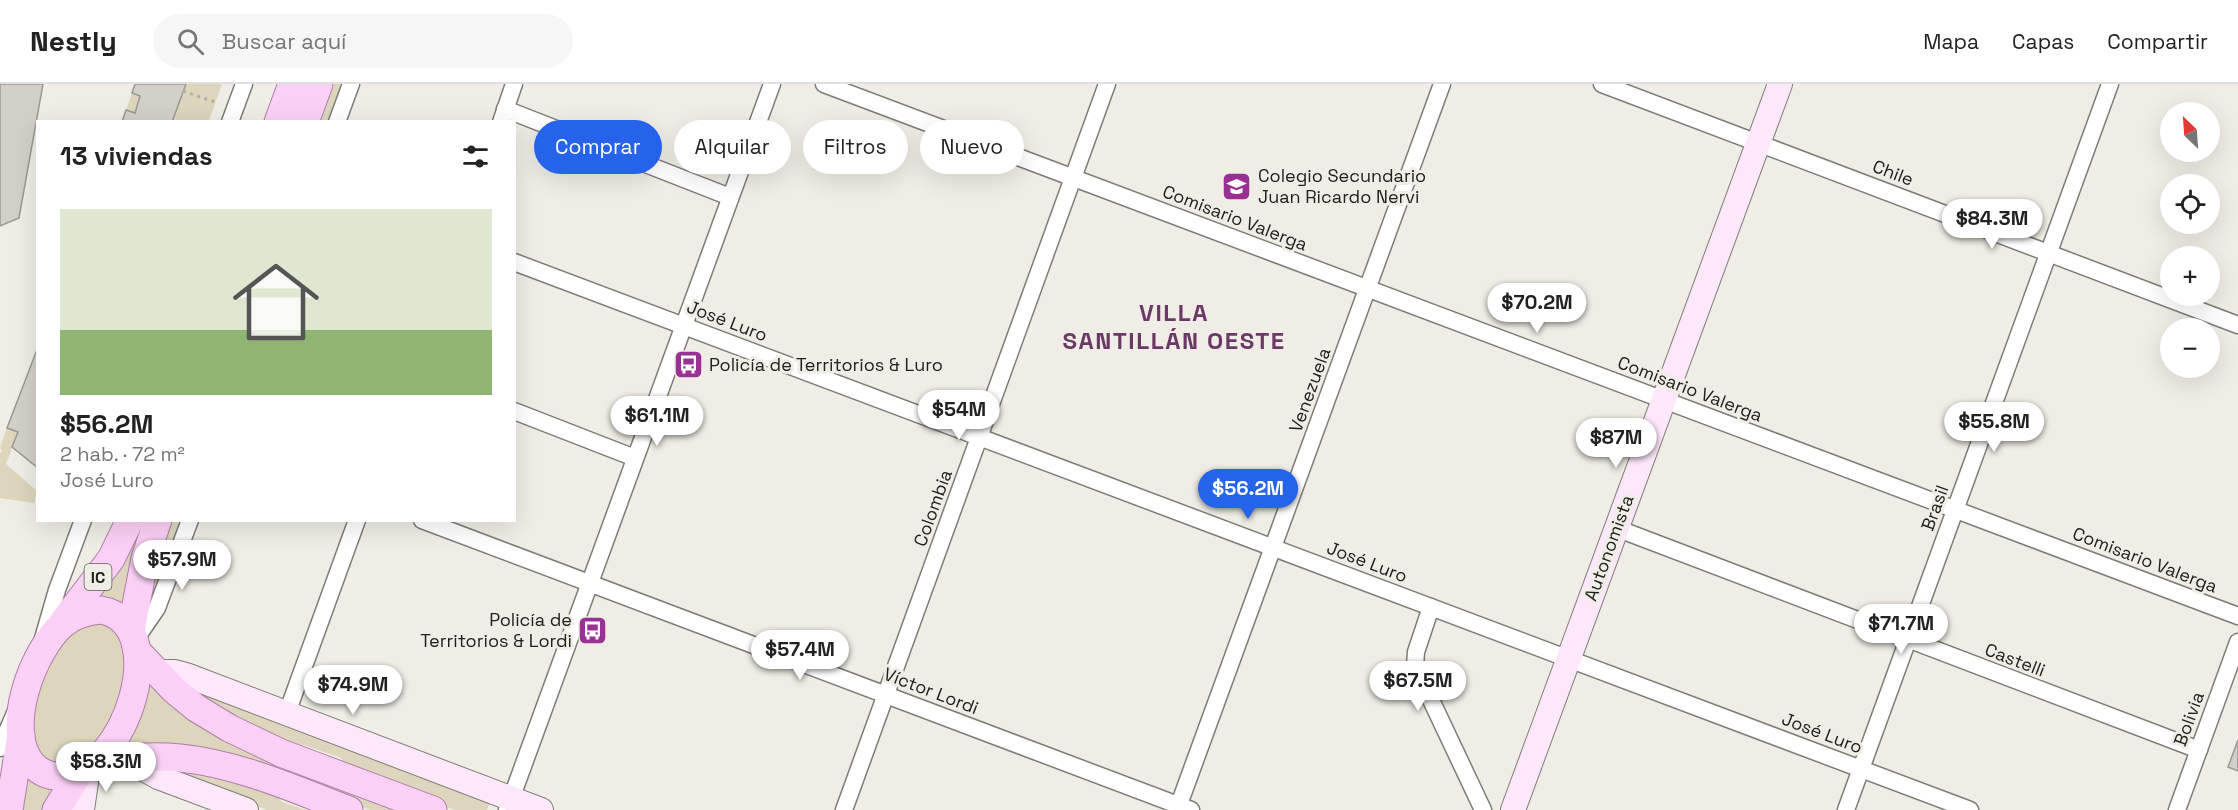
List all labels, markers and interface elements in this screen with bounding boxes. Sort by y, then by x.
search box [153,14,573,68]
text: Nestly [30,23,117,59]
icon: search [174,25,207,58]
text: Buscar aquí [222,27,347,55]
text: Mapa [1923,28,1979,55]
text: Capas [2012,28,2074,55]
text: Compartir [2107,28,2208,55]
north arrow [2160,102,2220,162]
map controls [2160,102,2220,378]
chip: Comprar [534,120,662,174]
chip: Alquilar [674,120,791,174]
chip: Filtros [803,120,908,174]
chip: Nuevo [920,120,1024,174]
text: 13 viviendas [60,139,213,173]
icon: filters [459,140,492,173]
street label: Chile [1869,154,1917,191]
place label: Colegio Secundario Juan Ricardo Nervi [1258,164,1426,208]
school or university icon: Colegio Secundario Juan Ricardo Nervi [1221,170,1253,202]
button: locate [2160,174,2220,234]
street label: Comisario Valerga [1159,179,1311,256]
pin: $84.3M [1943,199,2041,250]
text: $84.3M [1956,205,2028,231]
button: + [2160,246,2220,306]
icon: home [222,248,330,356]
pin: $70.2M [1488,283,1586,334]
text: $70.2M [1501,289,1573,315]
street label: José Luro [684,295,771,346]
district label: VILLA SANTILLÁN OESTE [1062,297,1286,356]
button: − [2160,318,2220,378]
street label: Venezuela [1284,344,1335,435]
bus stop icon: Policía de Territorios & Luro [672,349,704,381]
street label: Comisario Valerga [1614,350,1766,427]
place label: Policía de Territorios & Luro [709,353,943,376]
pin: $54M [923,390,995,441]
pin: $61.1M [608,396,706,447]
text: $54M [932,396,986,422]
text: $61.1M [624,402,690,428]
pin: $55.8M [1945,402,2043,453]
text: $56.2M [60,407,154,441]
text: $55.8M [1958,408,2030,434]
pin: $87M [1580,418,1652,469]
text: $87M [1590,424,1642,450]
text: 2 hab. · 72 m² [60,441,185,467]
street label: Colombia [908,466,957,549]
text: José Luro [60,467,154,493]
pin: $56.2M [1199,469,1297,520]
text: $56.2M [1212,475,1284,501]
street label: Brasil [1916,482,1953,534]
street label: Autonomista [1579,492,1638,604]
street label: Comisario Valerga [2069,521,2221,598]
street label: José Luro [1324,536,1411,587]
pin: $57.9M [133,540,231,591]
text: $57.9M [147,546,217,572]
road number: IC [84,564,112,590]
pin: $71.7M [1852,604,1950,655]
place label: Policía de Territorios & Lordi [420,608,572,652]
text: $71.7M [1868,610,1934,636]
bus stop icon: Policía de Territorios & Lordi [577,614,609,646]
pin: $57.4M [751,630,849,681]
text: $57.4M [765,636,835,662]
street label: Castelli [1982,638,2049,682]
pin: $67.5M [1369,661,1467,712]
street label: Víctor Lordi [880,662,982,719]
pin: $74.9M [304,665,402,716]
text: $67.5M [1383,667,1453,693]
text: $74.9M [318,671,388,697]
street label: Bolivia [2168,688,2209,749]
street label: José Luro [1779,707,1866,758]
pin: $58.3M [57,742,155,793]
text: $58.3M [70,748,142,774]

